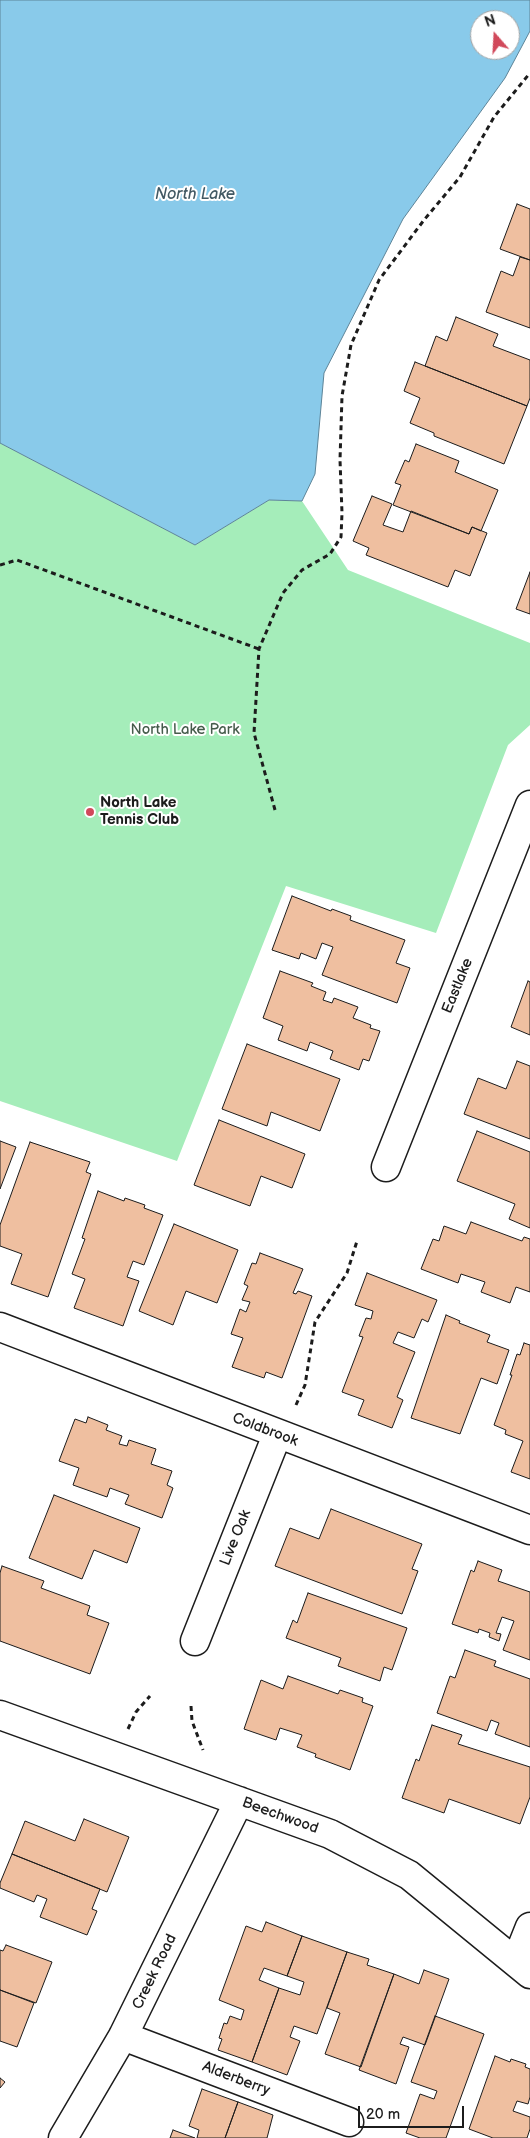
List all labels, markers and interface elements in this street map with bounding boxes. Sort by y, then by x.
north arrow [470,10,520,60]
text: N [483,12,498,31]
water label: North Lake [155,185,235,205]
park label: North Lake Park [130,721,240,739]
place label: North Lake Tennis Club [100,794,179,829]
marker: North Lake Tennis Club [84,806,96,818]
street label: Eastlake [439,956,477,1016]
street label: Coldbrook [230,1409,300,1451]
street label: Live Oak [217,1507,255,1569]
street label: Beechwood [239,1794,321,1838]
street label: Creek Road [129,1932,181,2012]
street label: Alderberry [200,2058,272,2100]
scale bar [360,2096,466,2128]
text: 20 m [366,2105,400,2124]

